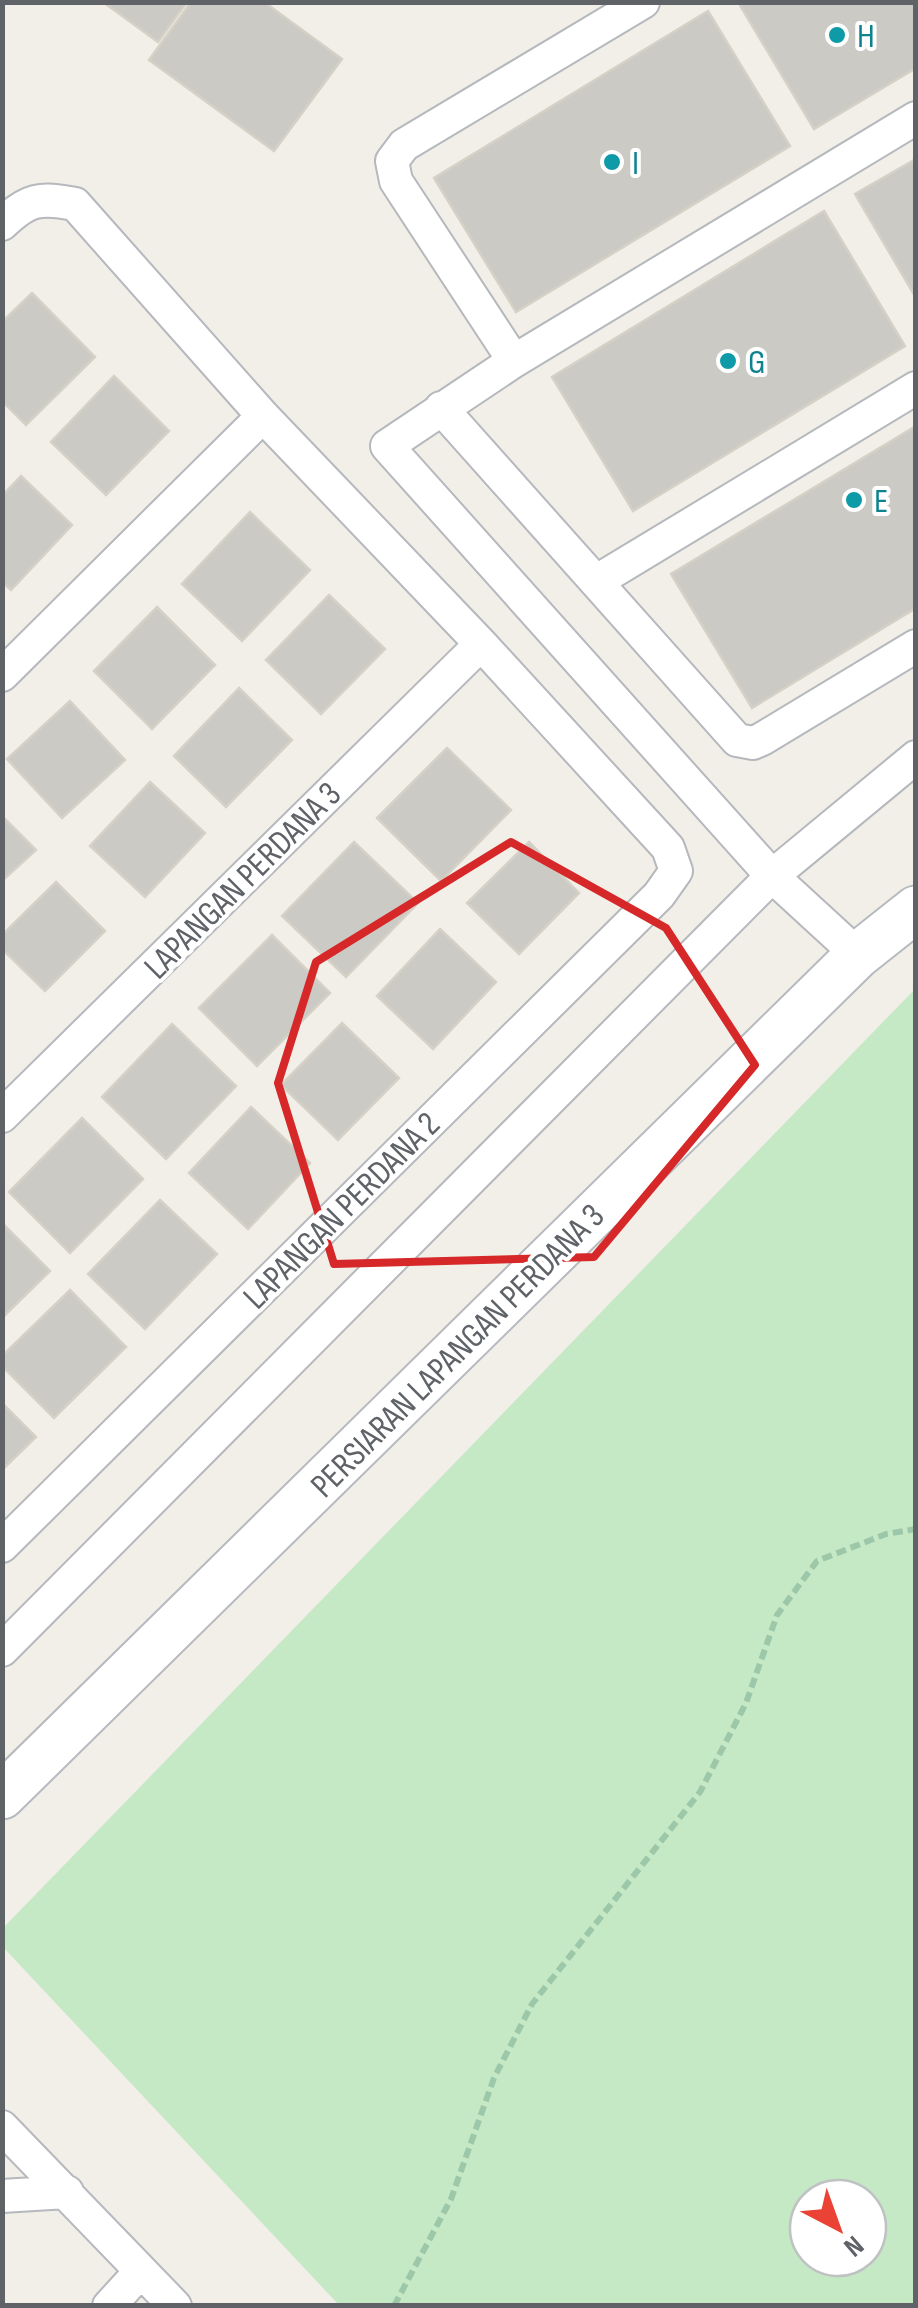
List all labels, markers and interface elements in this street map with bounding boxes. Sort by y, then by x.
place label: H [857,15,875,58]
marker: H [826,24,848,46]
place label: I [632,142,639,185]
marker: I [601,151,623,173]
place label: G [748,341,766,384]
marker: G [717,350,739,372]
place label: E [874,480,888,523]
marker: E [843,489,865,511]
street label: LAPANGAN PERDANA 3 [136,774,351,989]
street label: LAPANGAN PERDANA 2 [235,1104,450,1319]
street label: PERSIARAN LAPANGAN PERDANA 3 [302,1195,614,1507]
north arrow [788,2178,888,2278]
text: N [837,2228,870,2263]

